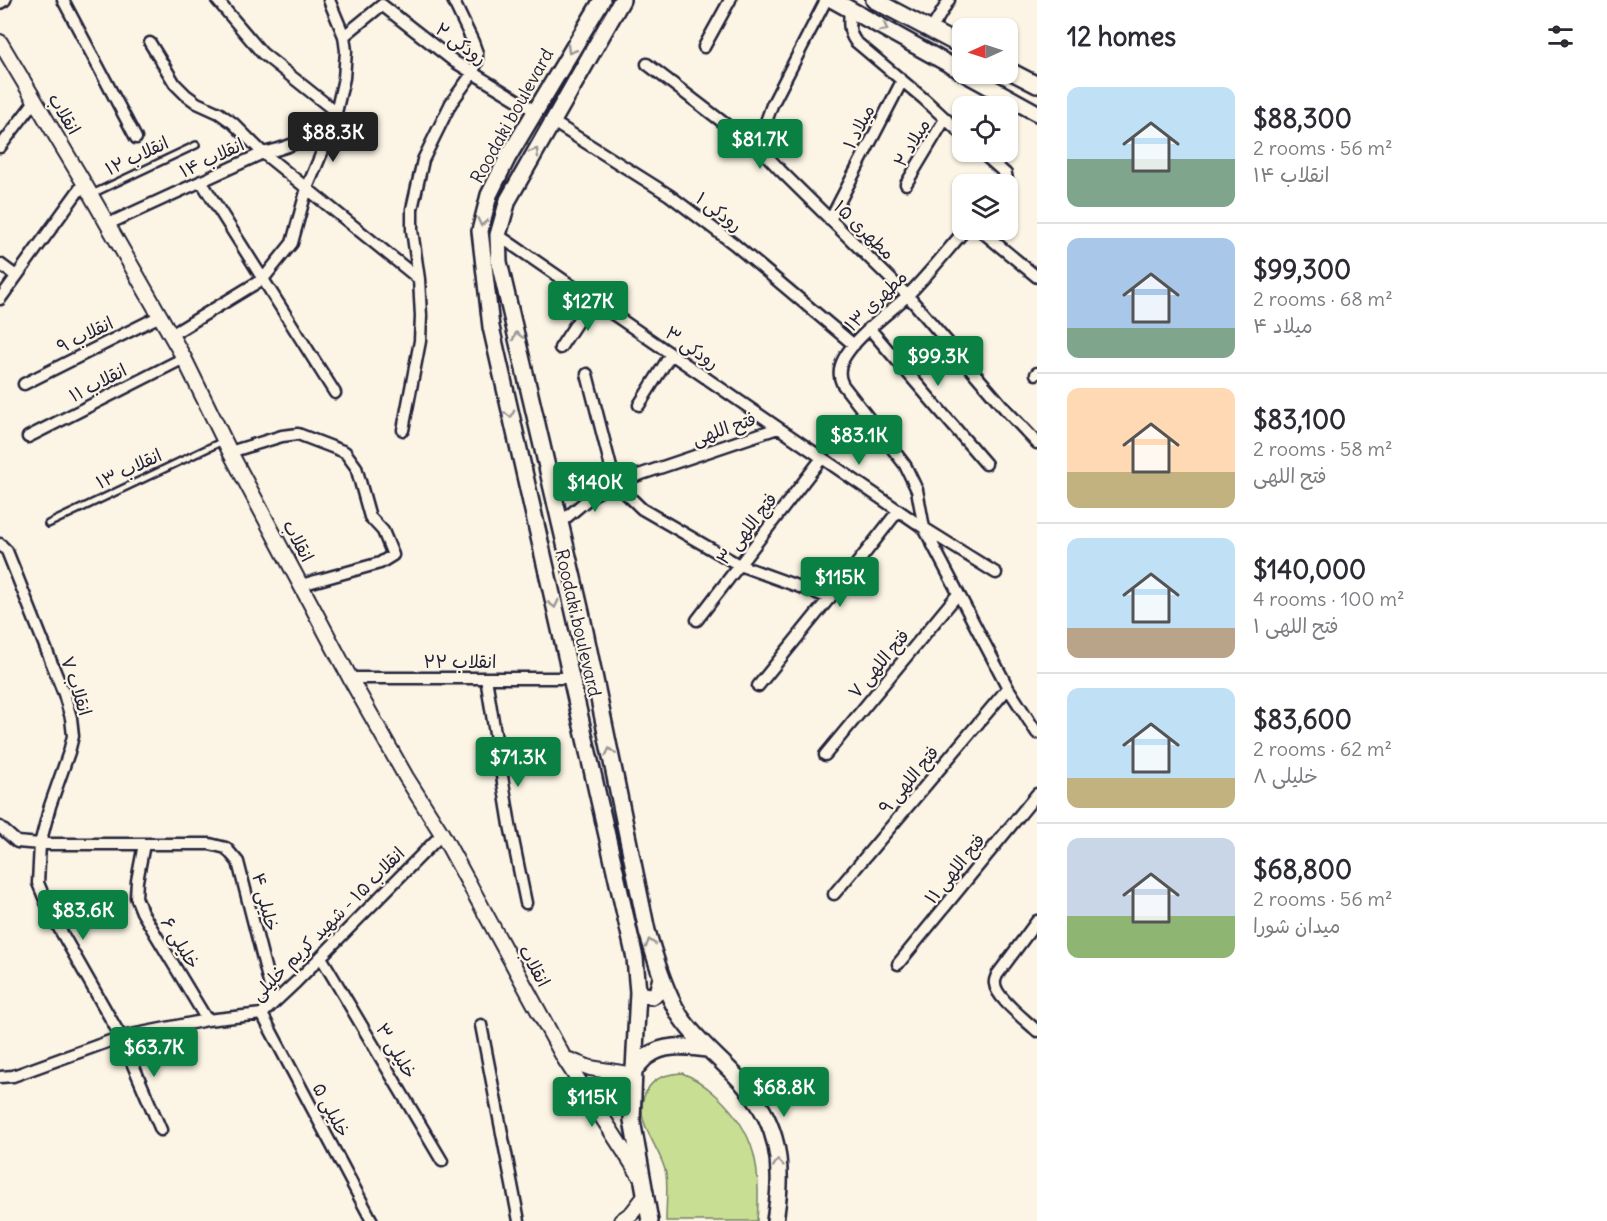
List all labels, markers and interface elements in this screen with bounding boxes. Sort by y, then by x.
street label: رودکی ۲ [431,17,491,70]
north arrow [952,18,1018,84]
map controls [952,18,1018,240]
text: 12 homes [1067,20,1176,53]
icon: filters [1544,20,1577,53]
one-way arrow [878,21,888,32]
street label: Roodaki boulevard [465,44,558,187]
one-way arrow [567,44,579,54]
street label: انقلاب [43,89,86,139]
button: locate [952,96,1018,162]
street label: میلاد ۱ [838,101,879,153]
text: $88,300 [1253,102,1352,135]
icon: home [1115,111,1187,183]
pin: $88.3K [284,112,382,163]
street label: میلاد ۲ [888,114,935,171]
text: $88.3K [302,119,364,144]
pin: $81.7K [711,119,809,170]
text: $81.7K [732,126,788,151]
street label: انقلاب ۱۲ [101,131,172,180]
street label: انقلاب ۱۴ [176,133,248,183]
text: 2 rooms · 56 m² [1253,135,1393,160]
one-way arrow [528,148,540,158]
text: انقلاب ۱۴ [1253,162,1329,187]
button: layers [952,174,1018,240]
street label: رودکی ۱ [691,187,747,237]
street label: مطهری ۱۵ [829,195,900,264]
one-way arrow [476,217,489,227]
text: $99,300 [1253,253,1351,286]
icon: home [1115,262,1187,334]
street label: مطهری ۱۳ [839,265,912,336]
pin: $127K [546,281,630,332]
text: 2 rooms · 68 m² [1253,286,1393,311]
text: $127K [562,288,614,313]
street label: انقلاب ۹ [53,311,117,358]
text: میلاد ۴ [1253,313,1313,338]
street label: رودکی ۳ [661,321,724,374]
one-way arrow [512,331,525,341]
pin: $99.3K [889,336,987,387]
text: $99.3K [907,343,969,368]
street label: انقلاب ۱۱ [65,358,131,407]
text: $83,100 [1253,403,1346,436]
street label: فتح اللهی [689,407,759,451]
one-way arrow [503,409,516,419]
icon: home [1115,412,1187,484]
pin: $83.1K [810,415,908,466]
text: $83.1K [830,422,888,447]
text: 2 rooms · 58 m² [1253,436,1393,461]
street label: انقلاب ۱۳ [92,443,165,494]
pin: $140K [553,462,637,513]
text: فتح اللهی [1253,463,1327,488]
text: $140K [567,469,623,494]
street label: فتح اللهی ۳ [711,488,783,570]
street label: انقلاب [278,516,319,566]
street label: Roodaki boulevard [550,547,607,699]
text: $140,000 [1253,553,1366,586]
pin: $115K [798,557,882,608]
icon: home [1115,562,1187,634]
text: $115K [815,564,865,589]
text: 4 rooms · 100 m² [1253,586,1404,611]
one-way arrow [546,599,559,609]
text: فتح اللهی ۱ [1253,613,1339,638]
street label: فتح اللهی ۷ [843,624,915,704]
street label: انقلاب ۲۲ [423,650,497,673]
street label: انقلاب ۷ [56,653,97,719]
text: $83,600 [1253,703,1352,736]
icon: home [1115,712,1187,784]
text: 2 rooms · 62 m² [1253,736,1392,761]
pin: $71.3K [469,737,567,788]
street label: فتح اللهی ۹ [873,741,945,819]
text: $71.3K [490,744,546,769]
one-way arrow [604,747,617,757]
text: خلیلی ۸ [1253,763,1318,788]
street label: فتح اللهی ۱۱ [919,829,991,909]
street label: انقلاب ۱۵ - شهید کریم خلیلی [246,842,412,1008]
text: $68,800 [1253,853,1352,886]
icon: home [1115,862,1187,934]
street label: خلیلی ۴ [247,870,284,933]
text: 2 rooms · 56 m² [1253,886,1393,911]
pin: $83.6K [34,890,132,941]
text: $83.6K [52,897,114,922]
street label: خلیلی ۶ [156,912,205,973]
text: میدان شورا [1253,913,1340,938]
one-way arrow [645,938,657,949]
street label: انقلاب [514,941,555,991]
street label: خلیلی ۳ [371,1019,422,1083]
pin: $63.7K [105,1027,203,1078]
text: $63.7K [124,1034,184,1059]
pin: $68.8K [735,1067,833,1118]
text: $68.8K [753,1074,815,1099]
pin: $115K [550,1077,634,1128]
street label: خلیلی ۵ [308,1079,355,1141]
text: $115K [567,1084,617,1109]
one-way arrow [772,1158,785,1167]

